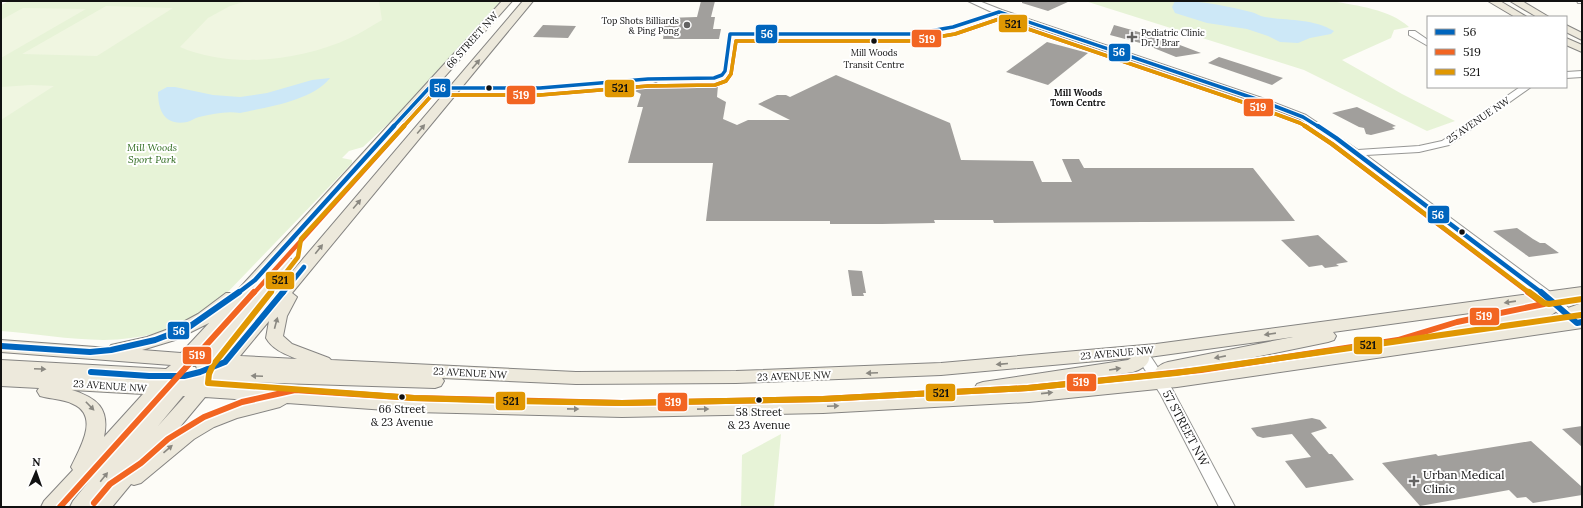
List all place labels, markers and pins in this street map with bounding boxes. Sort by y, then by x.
place label: Top Shots Billiards & Ping Pong [601,15,680,36]
marker: Top Shots Billiards & Ping Pong [682,20,692,30]
place label: Pediatric Clinic Dr. J Brar [1141,27,1205,48]
marker: Pediatric Clinic Dr. J Brar [1126,31,1138,43]
marker: Mill Woods Transit Centre [869,36,879,46]
place label: Mill Woods Transit Centre [843,47,905,70]
unlabelled marker [484,83,494,93]
unlabelled marker [1457,227,1467,237]
marker: 66 Street & 23 Avenue [397,392,407,402]
marker: 58 Street & 23 Avenue [754,395,764,405]
place label: 66 Street & 23 Avenue [371,402,433,429]
place label: 58 Street & 23 Avenue [728,405,790,432]
place label: Urban Medical Clinic [1423,467,1505,496]
marker: Urban Medical Clinic [1408,475,1420,487]

